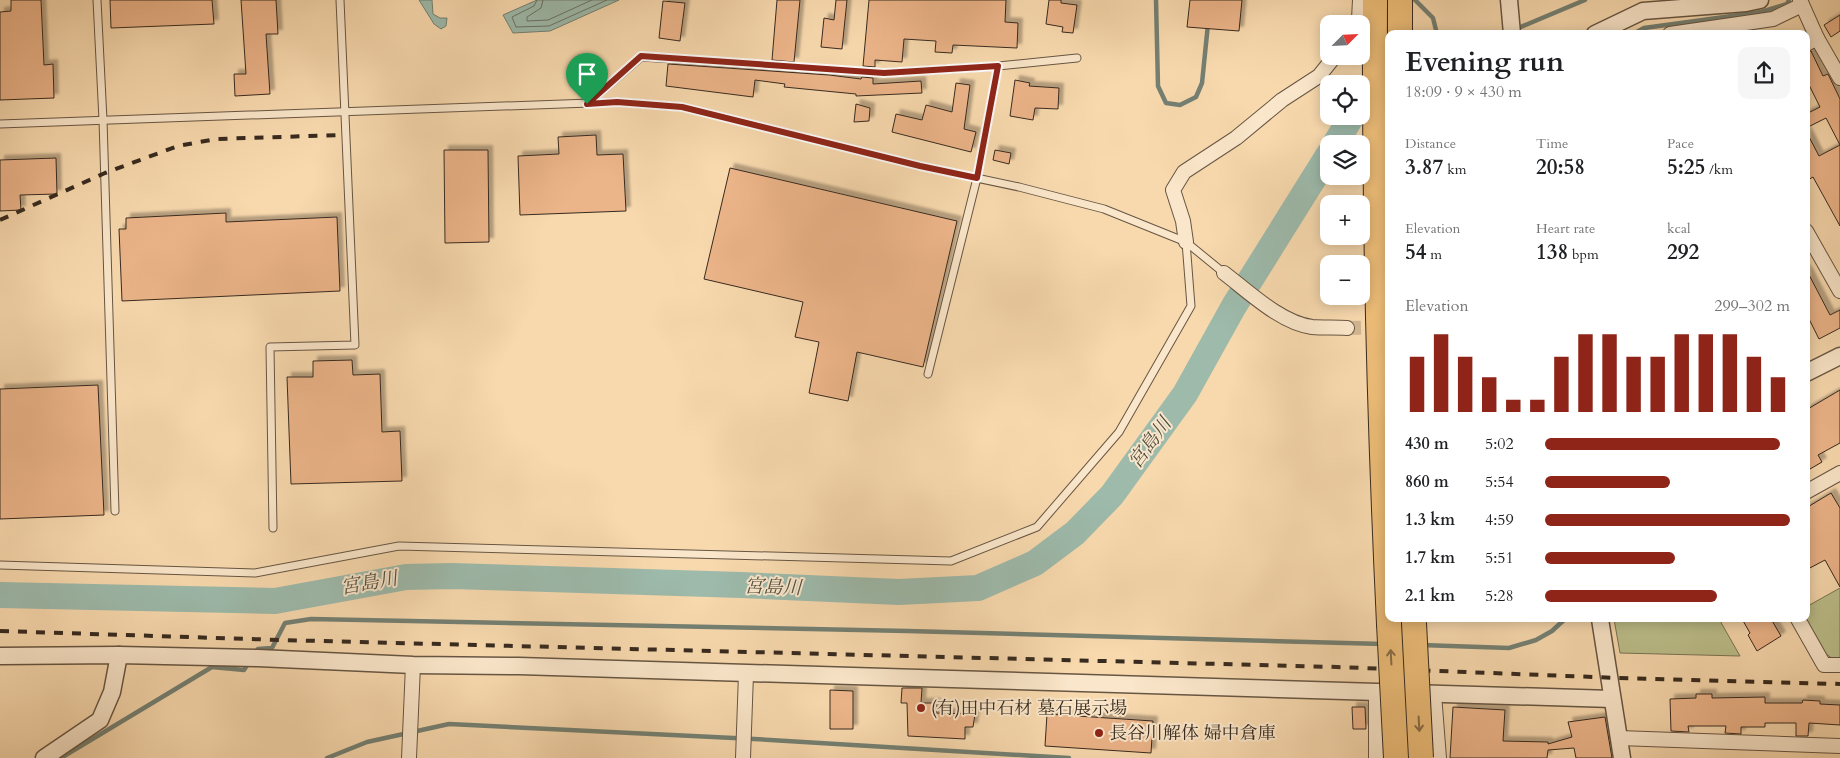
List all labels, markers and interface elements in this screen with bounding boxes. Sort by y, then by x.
north arrow [1320,15,1370,65]
map controls [1320,15,1370,305]
text: Evening run [1405,43,1564,81]
button: share [1738,47,1790,99]
pin [566,53,608,104]
icon: arrive [573,60,601,88]
button: locate [1320,75,1370,125]
text: 18:09 · 9 × 430 m [1405,81,1522,103]
text: Distance [1405,134,1456,153]
text: Time [1536,134,1568,153]
text: Pace [1667,134,1694,153]
button: layers [1320,135,1370,185]
text: 3.87 [1405,153,1443,182]
text: 20:58 [1536,153,1585,182]
text: 5:25 [1667,153,1705,182]
text: km [1443,160,1466,179]
text: /km [1705,160,1733,179]
button: + [1320,195,1370,245]
text: Elevation [1405,219,1461,238]
text: Heart rate [1536,219,1595,238]
text: kcal [1667,219,1691,238]
text: 54 [1405,238,1427,267]
text: 138 [1536,238,1568,267]
text: 292 [1667,238,1699,267]
text: m [1427,245,1442,264]
text: bpm [1568,245,1599,264]
button: − [1320,255,1370,305]
text: Elevation [1405,295,1469,317]
text: 299–302 m [1714,295,1790,317]
water label: 宮島川 [1123,411,1178,474]
text: 430 m [1405,433,1449,455]
text: 5:02 [1485,433,1514,455]
text: 860 m [1405,471,1449,493]
text: 5:54 [1485,471,1514,493]
text: 1.3 km [1405,509,1455,531]
text: 4:59 [1485,509,1514,531]
text: 1.7 km [1405,547,1455,569]
text: 5:51 [1485,547,1514,569]
water label: 宮島川 [339,565,401,601]
water label: 宮島川 [744,573,804,601]
text: 2.1 km [1405,585,1455,607]
text: 5:28 [1485,585,1514,607]
one-way arrow [1386,649,1395,665]
place label: (有)田中石材 墓石展示場 [931,696,1127,721]
marker: (有)田中石材 墓石展示場 [915,702,927,714]
one-way arrow [1415,716,1424,732]
place label: 長谷川解体 婦中倉庫 [1109,721,1276,746]
marker: 長谷川解体 婦中倉庫 [1093,727,1105,739]

